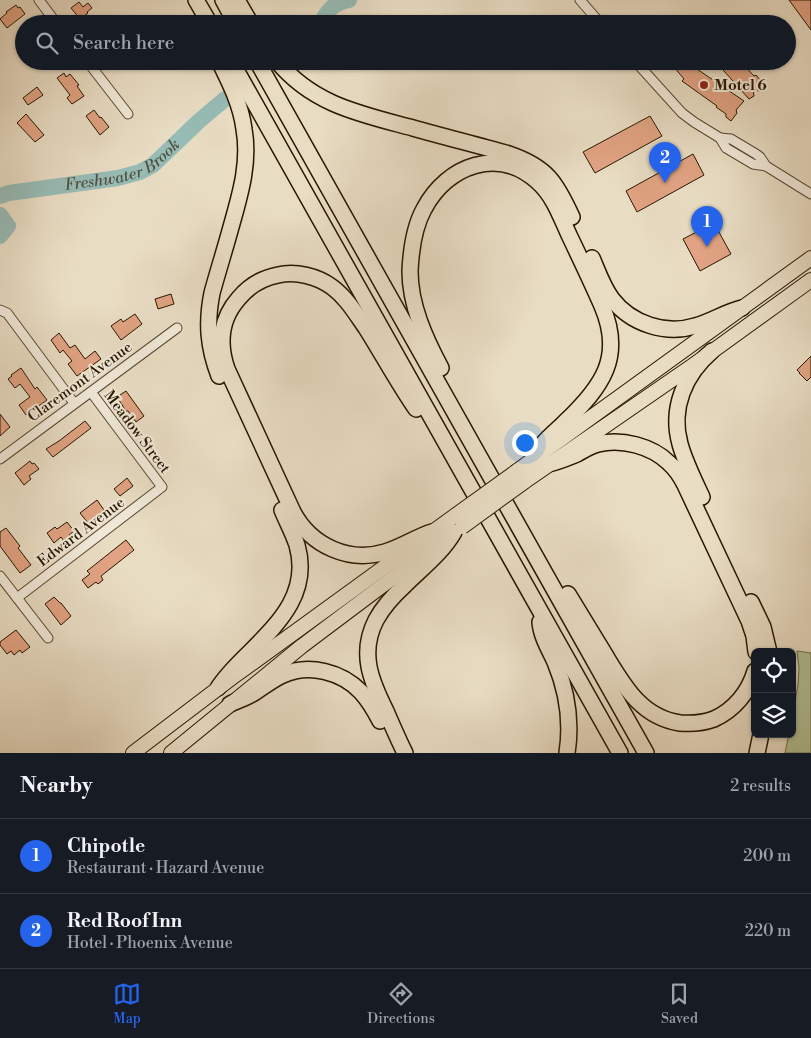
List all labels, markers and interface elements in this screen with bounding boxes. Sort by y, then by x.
search box [15,15,796,70]
icon: search [33,29,61,57]
text: Search here [73,31,174,55]
place label: Motel 6 [714,76,767,95]
marker: Motel 6 [698,79,710,91]
water label: Freshwater Brook [63,135,184,195]
pin: 2 [649,142,681,183]
pin: 1 [691,206,723,247]
street label: Claremont Avenue [24,338,136,426]
street label: Meadow Street [100,387,175,478]
your location [512,430,538,456]
street label: Edward Avenue [34,493,128,571]
map controls [751,648,796,738]
button: locate [751,648,796,693]
button: layers [751,693,796,738]
text: Nearby [20,773,93,799]
text: 2 results [730,776,791,796]
text: Chipotle [67,834,145,858]
text: 1 [32,846,40,866]
text: 200 m [743,846,791,866]
text: Restaurant · Hazard Avenue [67,858,264,878]
text: Red Roof Inn [67,909,182,933]
text: 2 [31,921,41,941]
text: 220 m [745,921,791,941]
text: Hotel · Phoenix Avenue [67,933,233,953]
tab: Map [113,980,141,1028]
tab: Directions [367,980,435,1028]
tab: Saved [661,980,698,1028]

